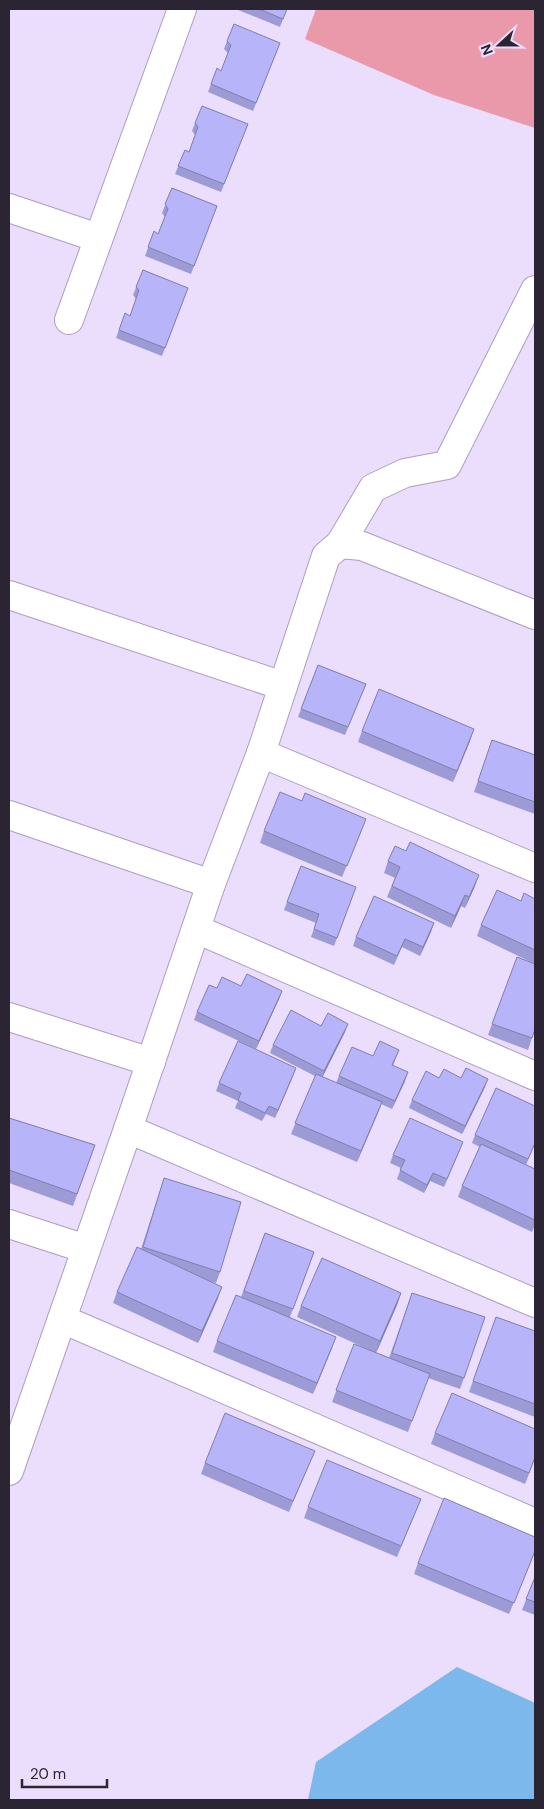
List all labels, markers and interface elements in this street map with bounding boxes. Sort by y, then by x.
north arrow [474,20,524,70]
text: N [477,42,497,58]
scale bar [22,1756,108,1788]
text: 20 m [30,1764,66,1784]

